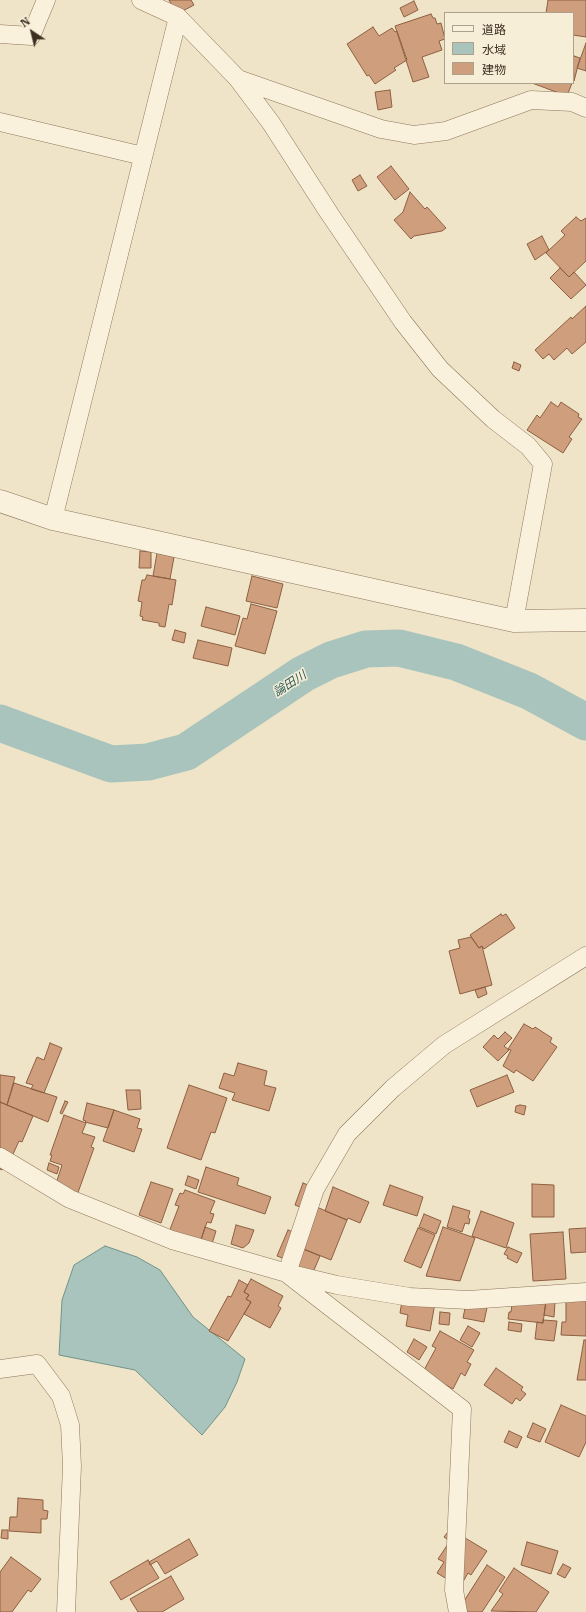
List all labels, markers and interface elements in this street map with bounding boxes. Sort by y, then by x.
north arrow [12,12,52,52]
legend [444,12,574,84]
text: N [18,14,33,30]
text: 道路 [482,22,506,37]
text: 水域 [482,42,506,57]
text: 建物 [482,62,506,77]
water label: 論田川 [271,668,309,700]

